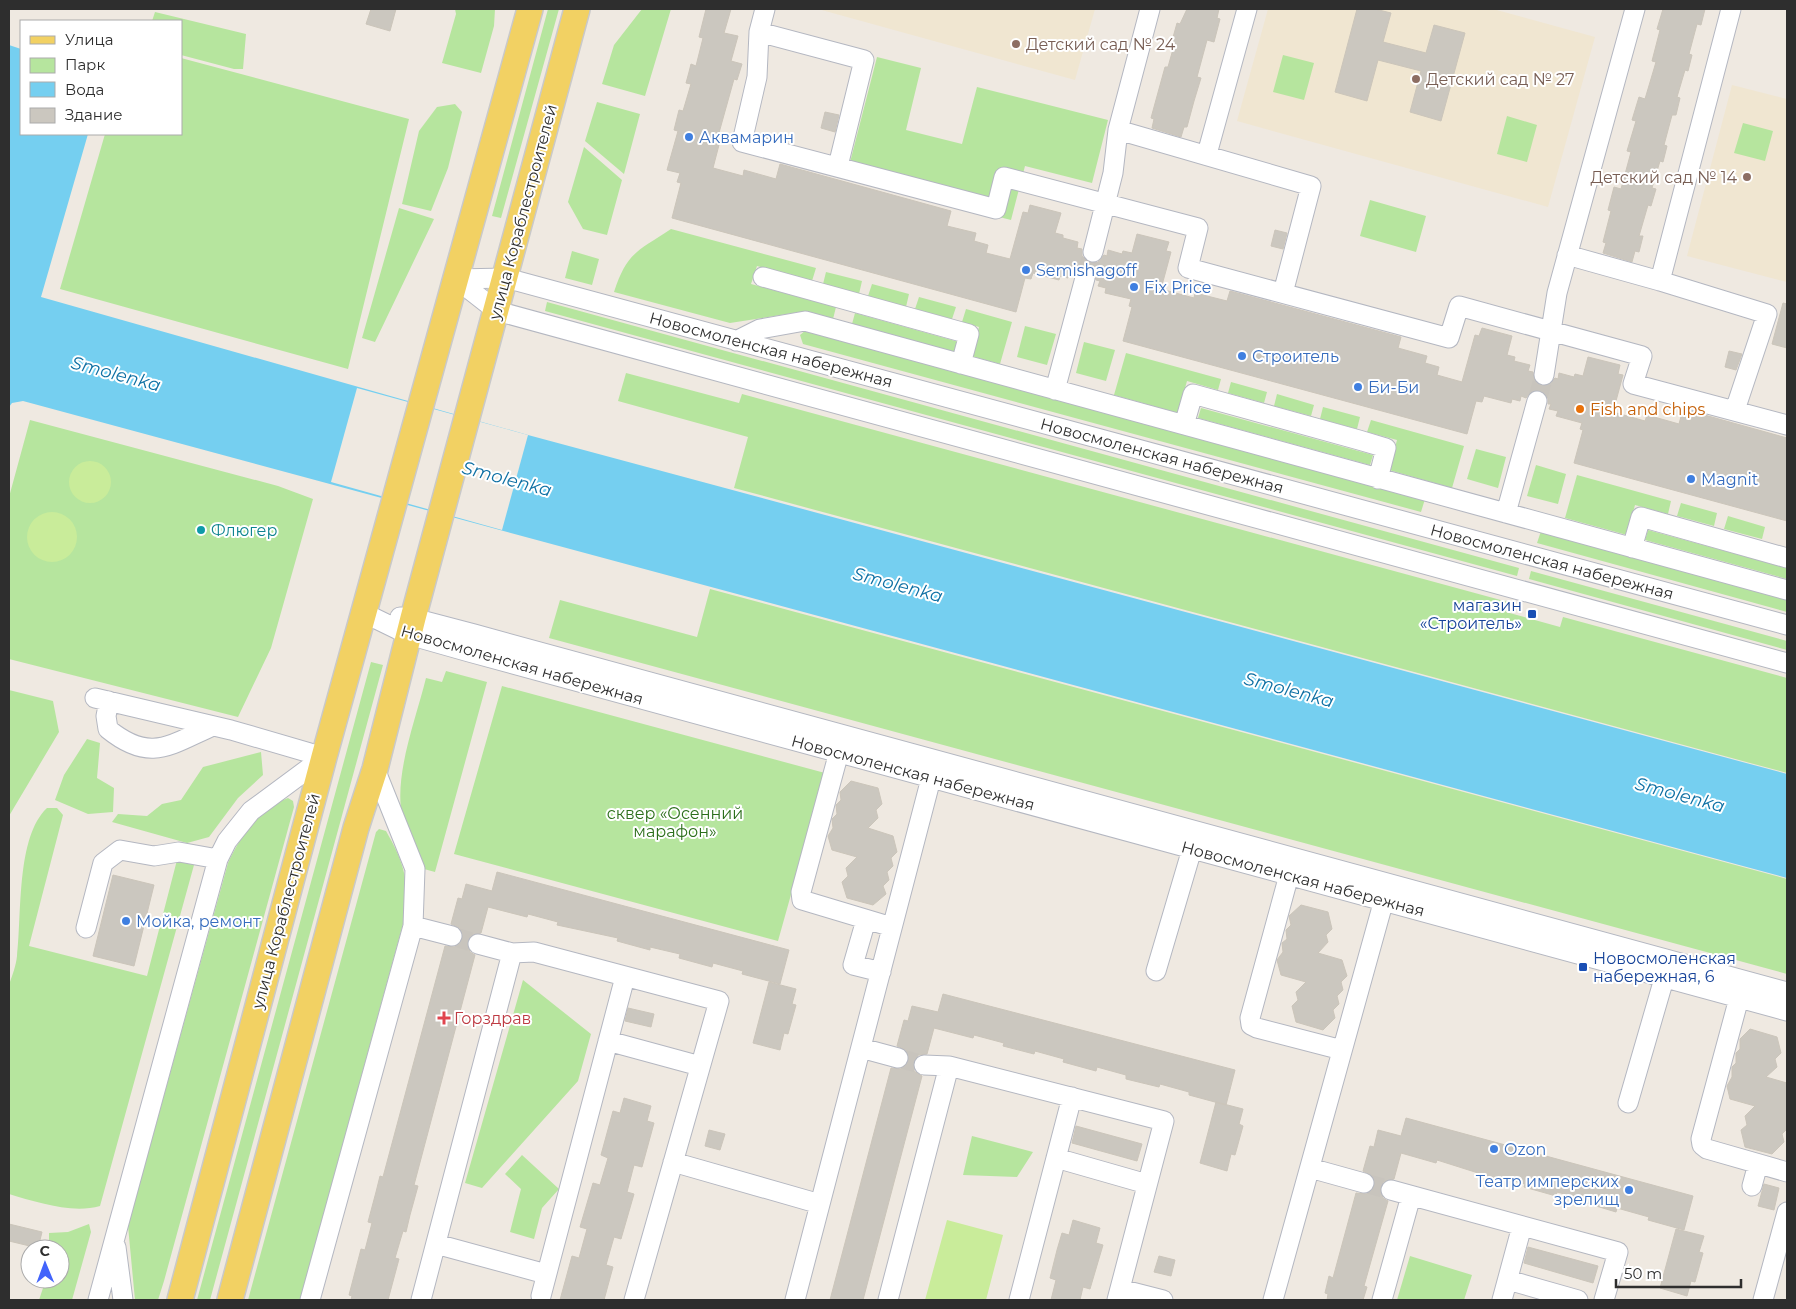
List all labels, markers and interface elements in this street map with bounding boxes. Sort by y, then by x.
legend [20,20,182,135]
text: Улица [65,30,113,49]
place label: Детский сад № 24 [1026,35,1176,54]
marker: Детский сад № 24 [1010,38,1022,50]
text: Парк [65,55,105,74]
place label: Детский сад № 27 [1426,70,1575,89]
marker: Детский сад № 27 [1410,73,1422,85]
text: Вода [65,80,104,99]
street label: улица Кораблестроителей [485,102,561,323]
text: Здание [65,105,123,124]
place label: Аквамарин [699,128,794,147]
marker: Аквамарин [683,131,695,143]
place label: Детский сад № 14 [1591,168,1737,187]
marker: Детский сад № 14 [1741,171,1753,183]
place label: Semishagoff [1036,261,1137,280]
marker: Semishagoff [1020,264,1032,276]
place label: Fix Price [1144,278,1211,297]
marker: Fix Price [1128,281,1140,293]
street label: Новосмоленская набережная [647,308,895,392]
place label: Строитель [1252,347,1339,366]
marker: Строитель [1236,350,1248,362]
water label: Smolenka [69,351,163,397]
place label: Би-Би [1368,378,1419,397]
marker: Би-Би [1352,381,1364,393]
place label: Fish and chips [1590,400,1705,419]
marker: Fish and chips [1574,403,1586,415]
street label: Новосмоленская набережная [1038,414,1286,498]
water label: Smolenka [460,456,554,502]
place label: Magnit [1701,470,1759,489]
marker: Magnit [1685,473,1697,485]
street label: Новосмоленская набережная [1428,520,1676,604]
place label: Флюгер [211,521,277,540]
marker: Флюгер [195,524,207,536]
water label: Smolenka [851,562,945,608]
place label: магазин «Строитель» [1420,596,1522,633]
marker: магазин «Строитель» [1526,608,1538,620]
street label: Новосмоленская набережная [399,621,645,709]
water label: Smolenka [1242,667,1336,713]
street label: Новосмоленская набережная [789,731,1037,815]
water label: Smolenka [1633,772,1727,818]
street label: улица Кораблестроителей [248,791,324,1012]
park label: сквер «Осенний марафон» [607,804,743,841]
street label: Новосмоленская набережная [1179,837,1427,921]
place label: Мойка, ремонт [136,912,261,931]
marker: Мойка, ремонт [120,915,132,927]
place label: Новосмоленская набережная, 6 [1593,949,1736,986]
marker: Новосмоленская набережная, 6 [1577,961,1589,973]
place label: Горздрав [454,1009,531,1028]
marker: Горздрав [438,1012,450,1024]
place label: Ozon [1504,1140,1546,1159]
marker: Ozon [1488,1143,1500,1155]
place label: Театр имперских зрелищ [1476,1172,1620,1209]
marker: Театр имперских зрелищ [1623,1184,1635,1196]
north arrow [20,1239,70,1289]
text: С [40,1242,50,1260]
scale bar [1616,1256,1741,1288]
text: 50 m [1624,1264,1662,1283]

